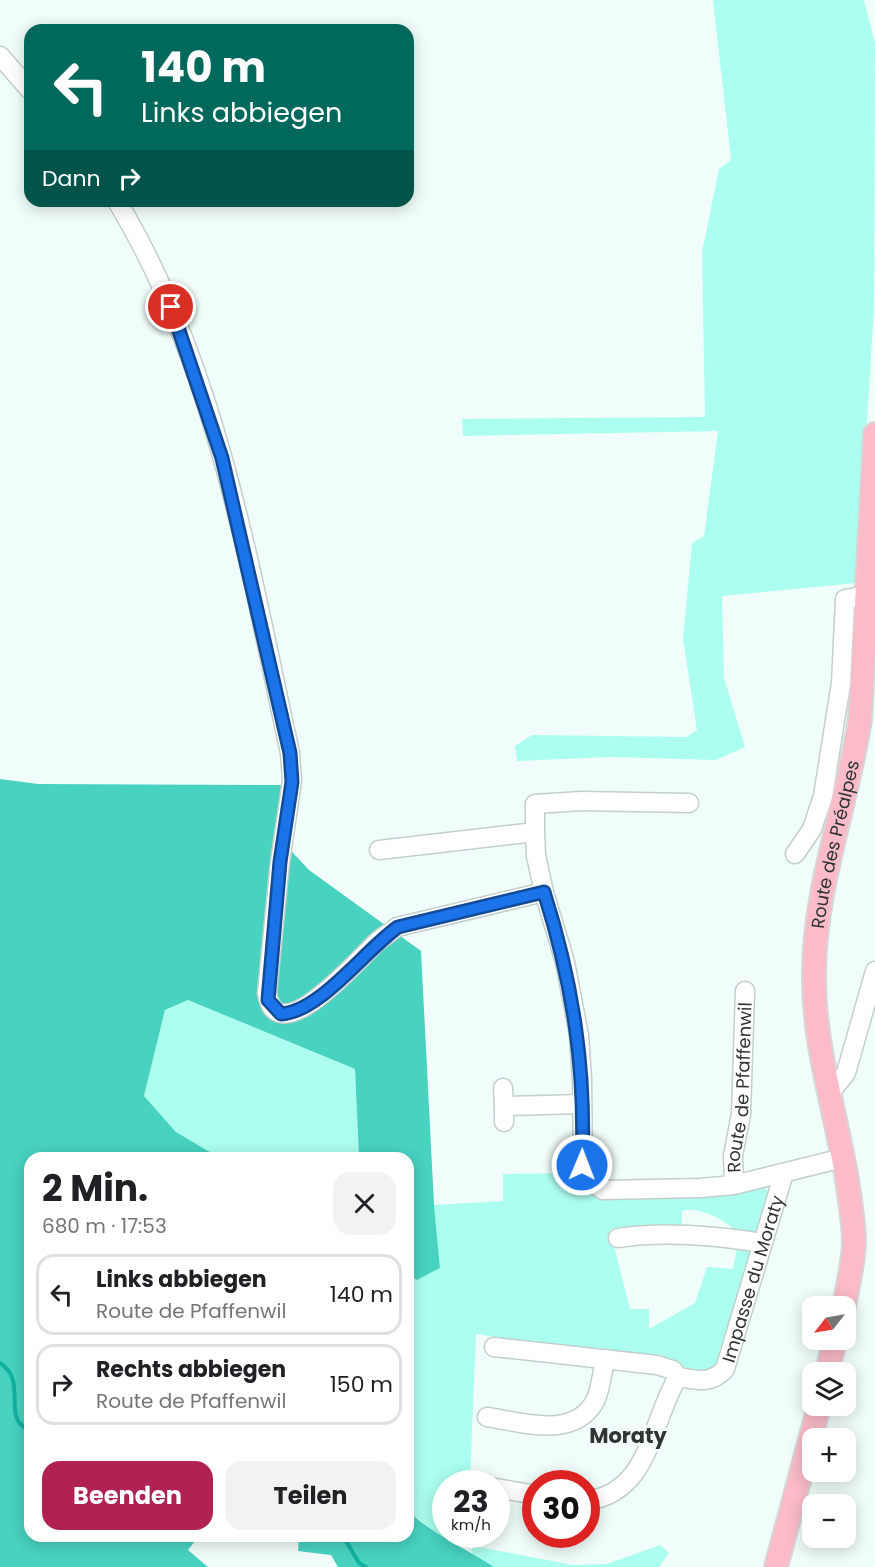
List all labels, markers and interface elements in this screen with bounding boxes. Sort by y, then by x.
text: 140 m [141,38,266,97]
icon: left [42,48,120,126]
text: Links abbiegen [141,94,342,131]
icon: right [113,162,146,195]
text: Dann [42,163,101,194]
pin [145,281,196,332]
icon: arrive [154,290,187,323]
street label: Route des Préalpes [804,758,865,930]
street label: Route de Pfaffenwil [720,1002,757,1173]
position arrow [550,1133,614,1197]
text: 2 Min. [42,1163,148,1214]
button: close [333,1172,396,1235]
street label: Impasse du Moraty [715,1192,789,1365]
text: 680 m · 17:53 [42,1212,167,1240]
text: Links abbiegen [96,1264,267,1295]
icon: left [45,1278,78,1311]
text: 140 m [330,1279,393,1310]
north arrow [802,1296,856,1350]
map controls [802,1296,856,1548]
text: Route de Pfaffenwil [96,1297,286,1325]
text: Rechts abbiegen [96,1354,286,1385]
button: layers [802,1362,856,1416]
icon: right [45,1368,78,1401]
text: 150 m [330,1369,393,1400]
text: Route de Pfaffenwil [96,1387,286,1415]
district label: Moraty [589,1421,668,1450]
button: + [802,1428,856,1482]
button: Beenden [42,1461,213,1530]
button: Teilen [225,1461,396,1530]
speed limit sign: 30 [522,1470,600,1548]
text: 23 [453,1480,489,1523]
button: − [802,1494,856,1548]
text: km/h [451,1514,491,1535]

